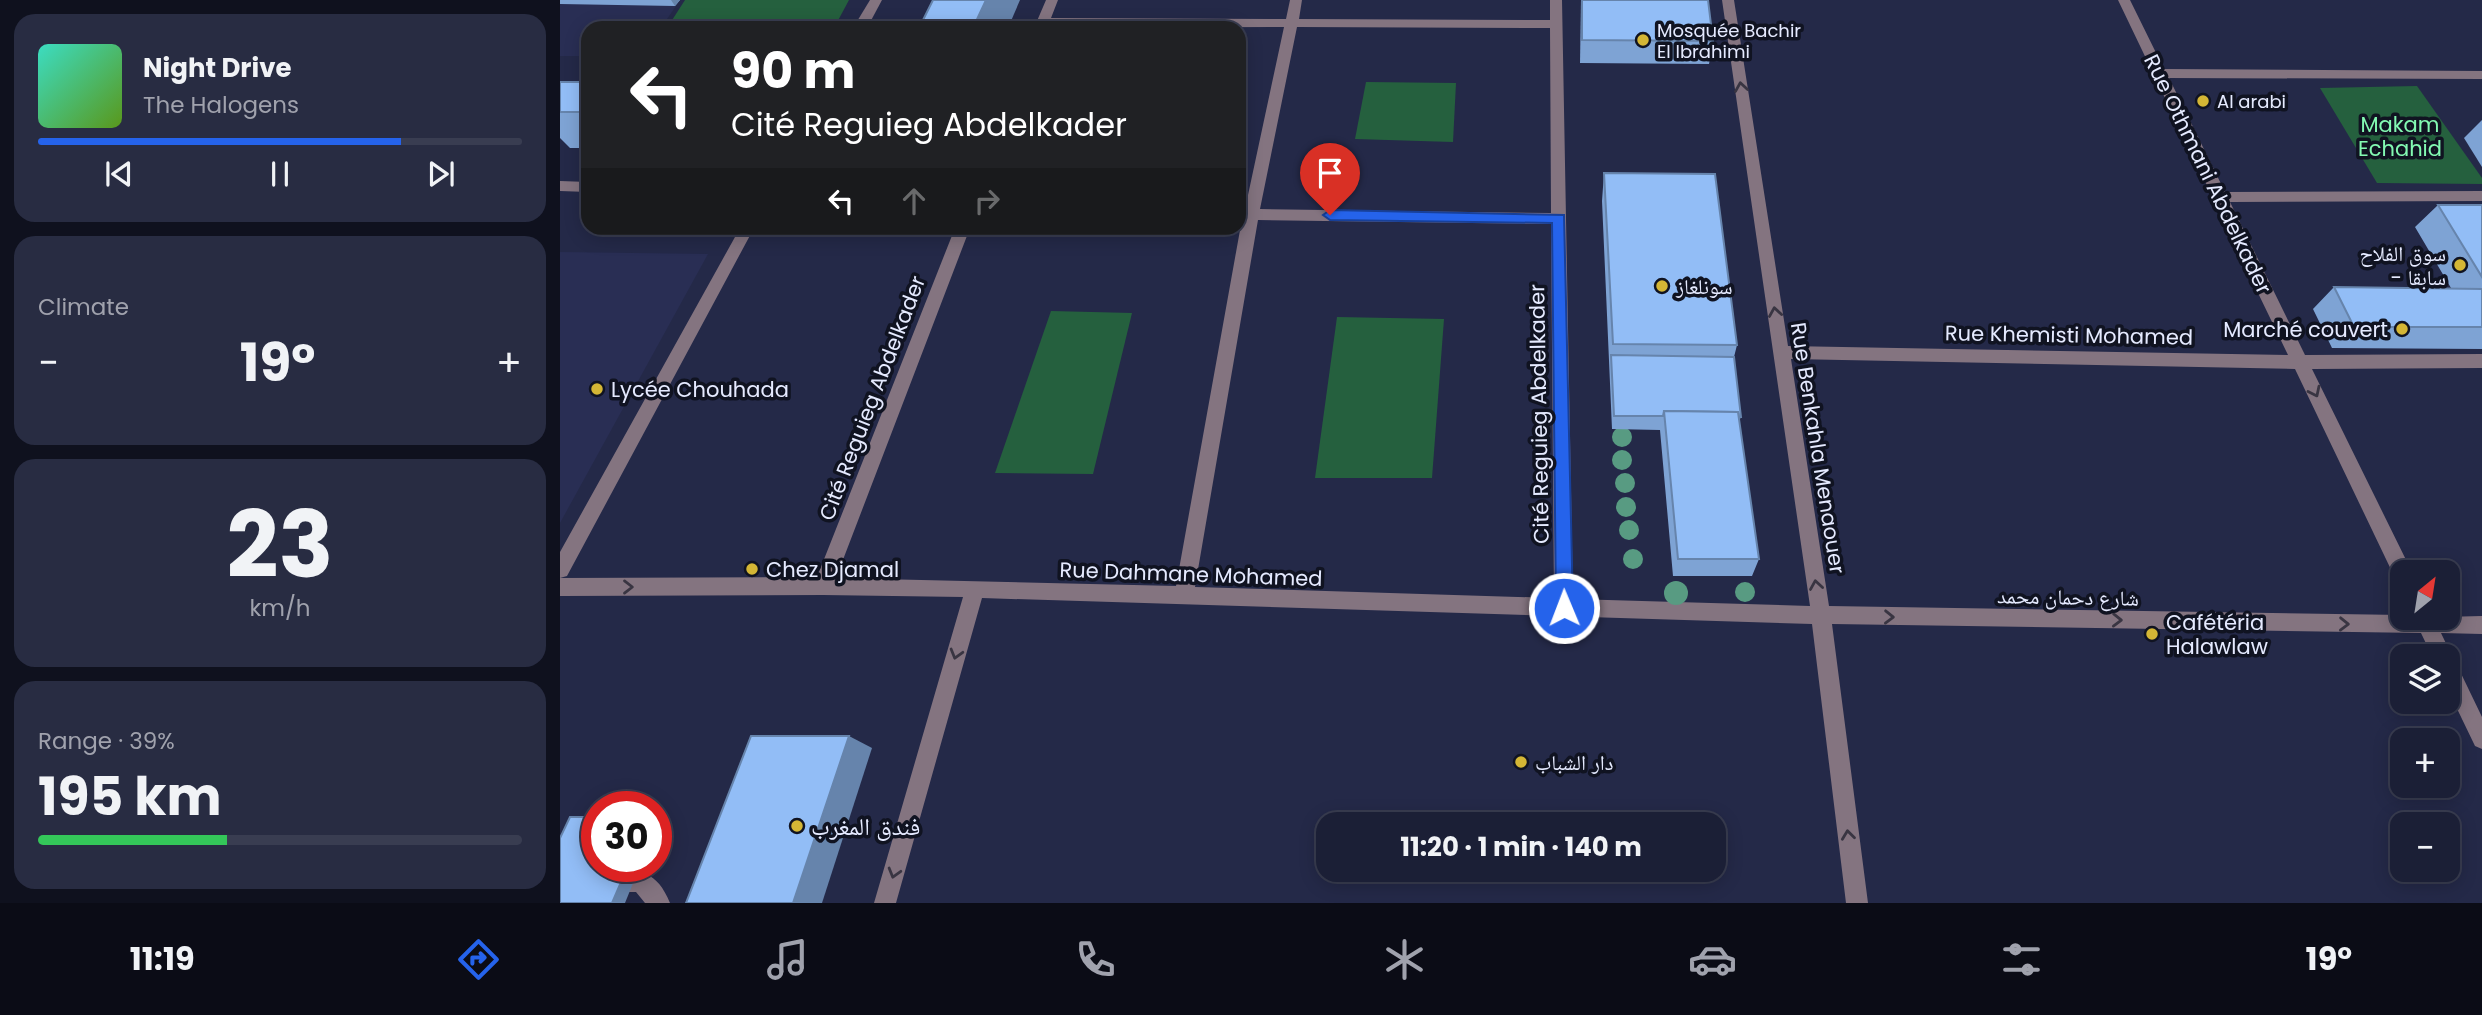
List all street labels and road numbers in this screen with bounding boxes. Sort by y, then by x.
street label: Rue Othmani Abdelkader [2137,49,2279,299]
street label: Cité Reguieg Abdelkader [812,271,932,524]
street label: Cité Reguieg Abdelkader [1522,284,1556,544]
street label: Rue Khemisti Mohamed [1945,318,2193,352]
street label: Rue Benkahla Menaouer [1784,320,1852,576]
street label: Rue Dahmane Mohamed [1059,555,1323,593]
street label: شارع دحمان محمد [1997,581,2139,613]

